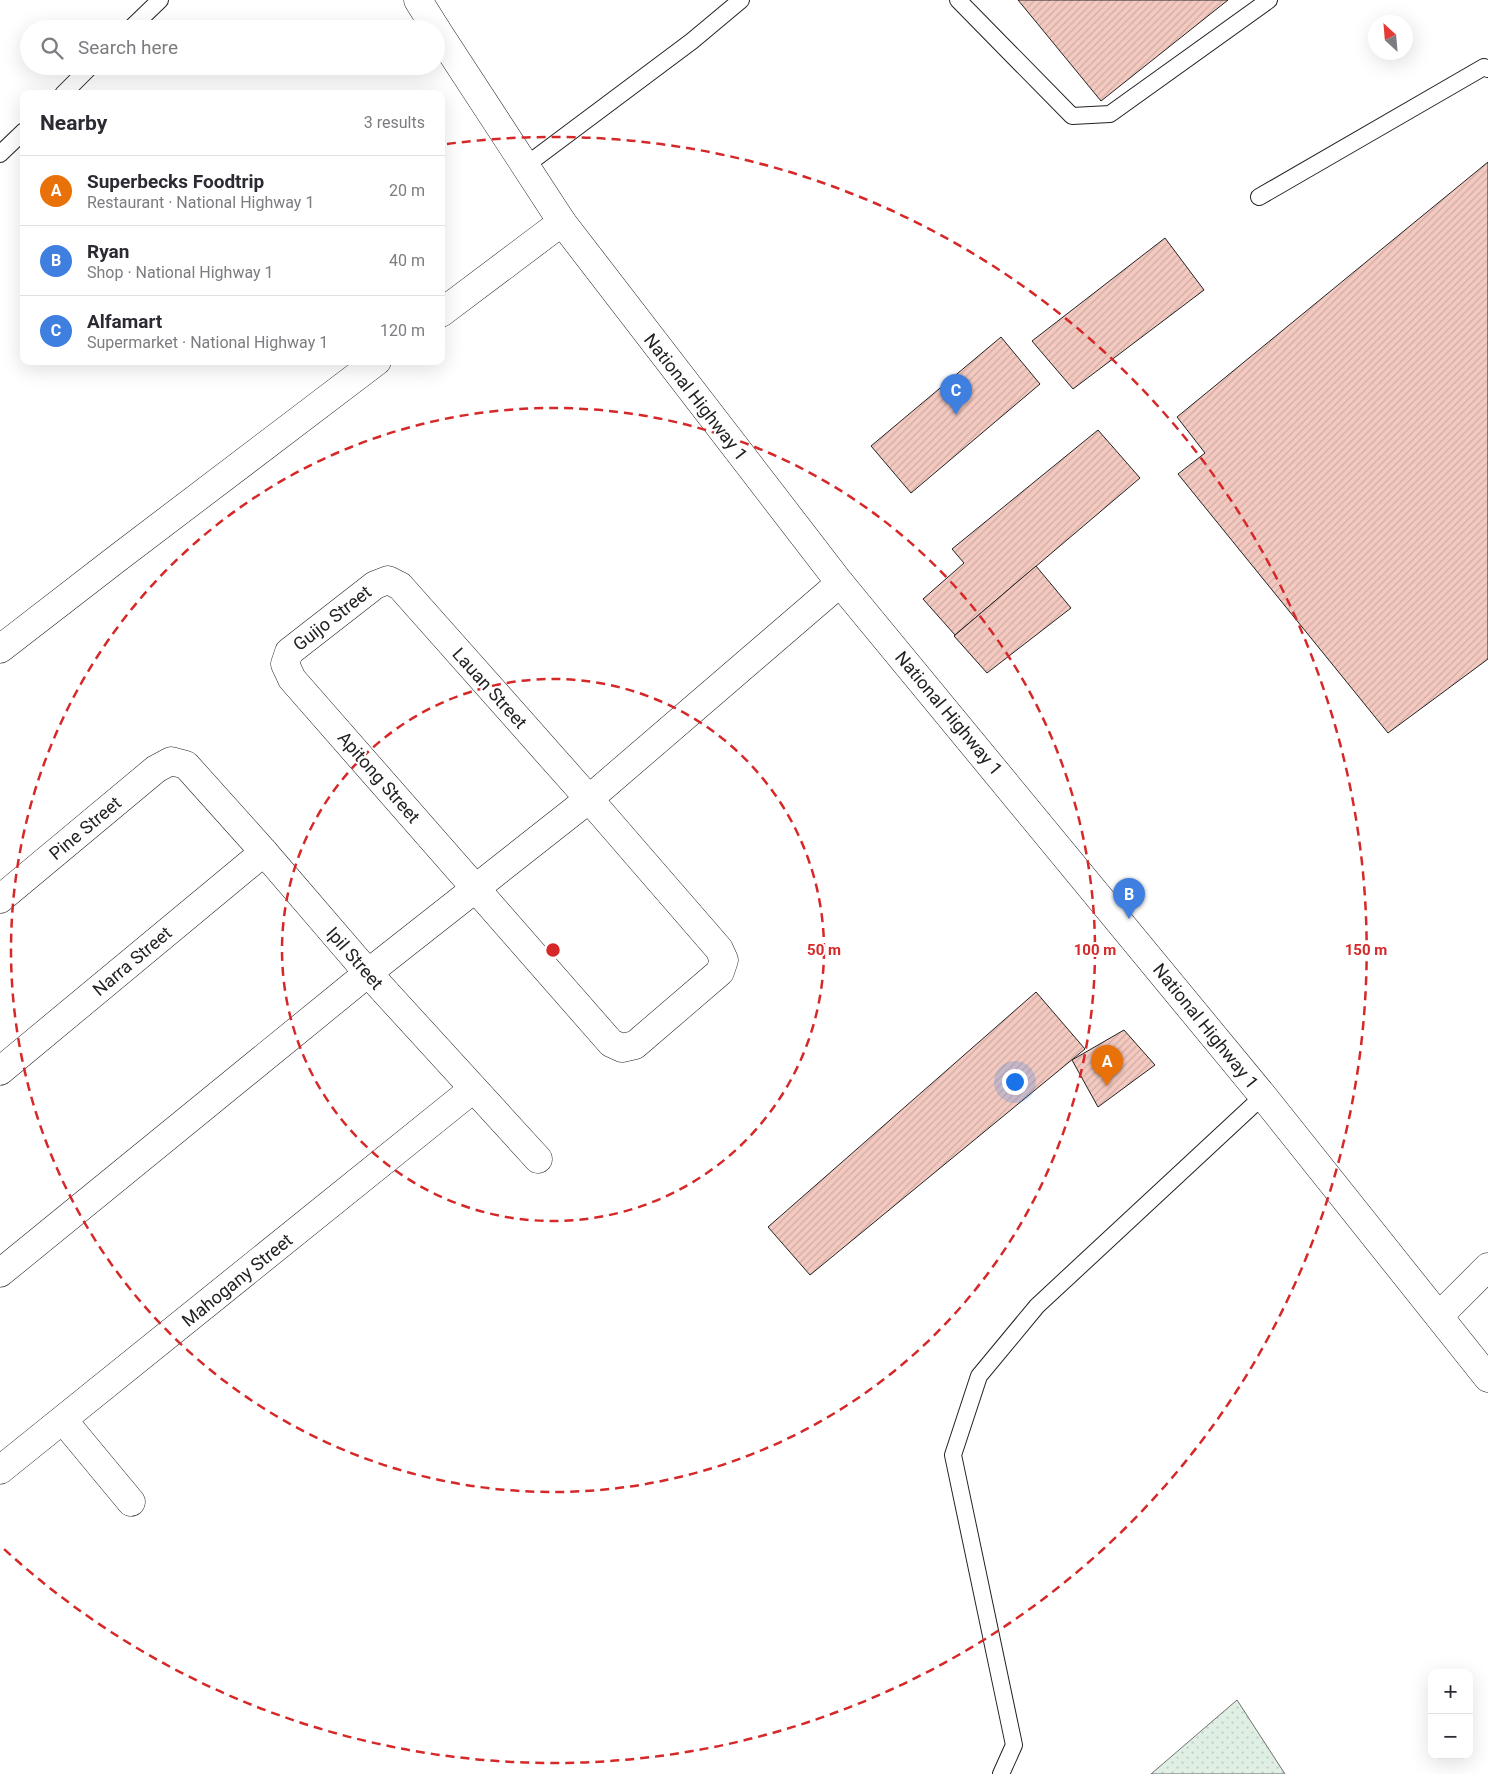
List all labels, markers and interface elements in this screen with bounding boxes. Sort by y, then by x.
north arrow [1368,15,1413,60]
search box [20,20,445,75]
icon: search [38,34,66,62]
text: Search here [78,36,178,59]
text: Nearby [40,111,107,135]
text: 3 results [364,113,425,132]
text: Superbecks Foodtrip [87,170,264,193]
text: A [51,181,61,200]
text: 20 m [389,181,425,200]
text: Restaurant · National Highway 1 [87,193,314,212]
text: Ryan [87,240,129,263]
text: B [51,251,61,270]
text: 40 m [389,251,425,270]
text: Shop · National Highway 1 [87,263,274,282]
text: Alfamart [87,310,162,333]
text: C [51,321,61,340]
text: 120 m [380,321,425,340]
street label: National Highway 1 [640,329,752,465]
text: Supermarket · National Highway 1 [87,333,328,352]
pin: C [940,374,972,415]
street label: Guijo Street [289,581,375,655]
street label: Lauan Street [448,643,532,733]
street label: National Highway 1 [891,647,1007,779]
street label: Apitong Street [334,727,424,827]
street label: Pine Street [45,792,125,864]
pin: B [1113,878,1145,919]
street label: Narra Street [88,922,176,1000]
street label: Ipil Street [322,923,388,994]
centre of rings [544,941,562,959]
text: 50 m [807,941,841,959]
text: 100 m [1074,941,1116,959]
text: 150 m [1345,941,1387,959]
street label: National Highway 1 [1149,959,1263,1093]
pin: A [1091,1045,1123,1086]
your location [1002,1069,1028,1095]
street label: Mahogany Street [178,1229,297,1331]
map controls [1428,1669,1473,1759]
button: + [1428,1669,1473,1714]
button: − [1428,1714,1473,1759]

